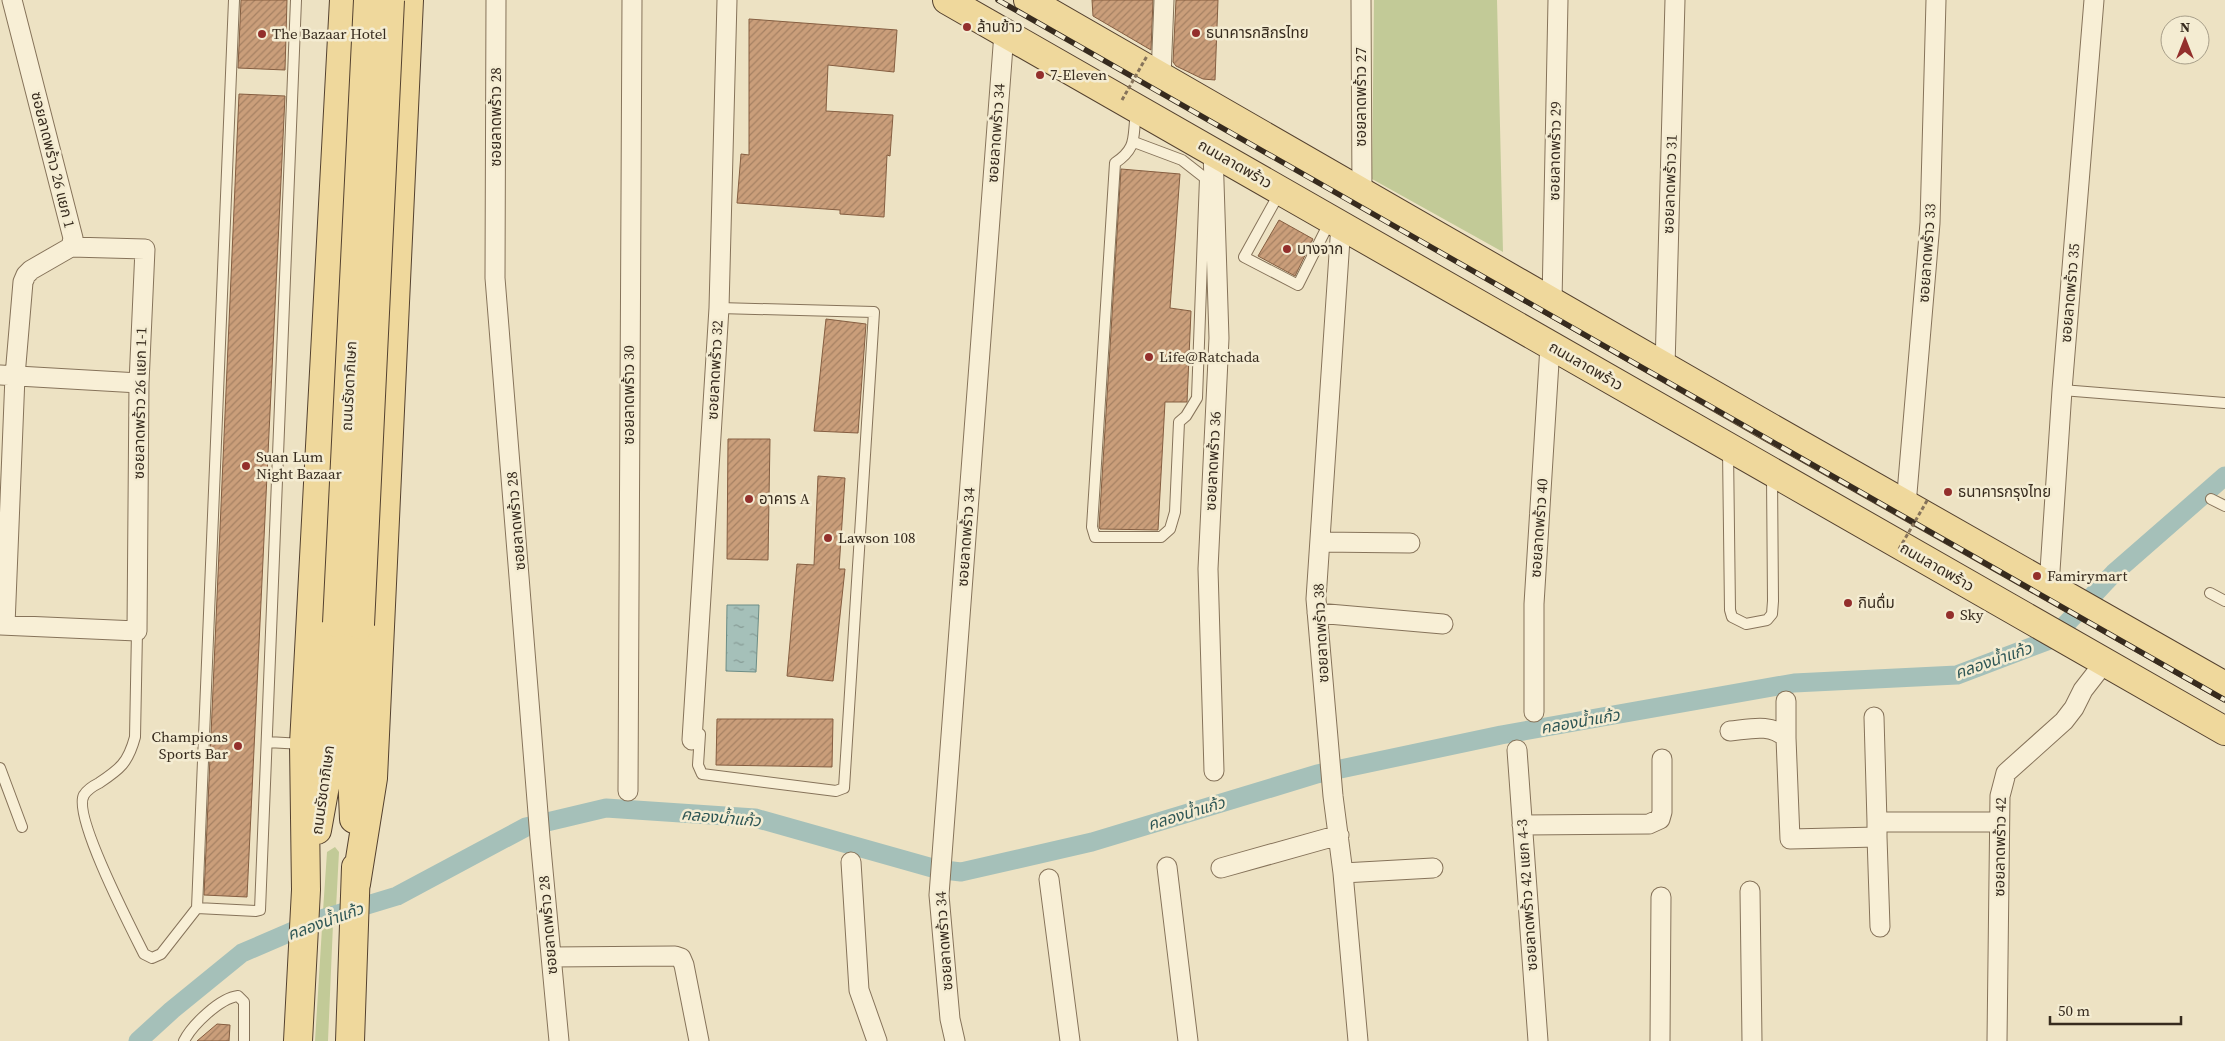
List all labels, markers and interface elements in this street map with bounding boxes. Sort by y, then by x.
north arrow [2160,15,2210,65]
place label: ล้านข้าว [977,16,1023,37]
text: N [2180,17,2190,37]
marker: ล้านข้าว [961,21,973,33]
place label: ธนาคารกสิกรไทย [1206,22,1309,43]
place label: The Bazaar Hotel [272,23,387,44]
marker: ธนาคารกสิกรไทย [1190,27,1202,39]
marker: The Bazaar Hotel [256,28,268,40]
street label: ซอยลาดพร้าว 27 [1350,47,1371,147]
place label: 7-Eleven [1050,64,1107,85]
street label: ซอยลาดพร้าว 28 [485,67,506,167]
marker: 7-Eleven [1034,69,1046,81]
street label: ซอยลาดพร้าว 34 [982,82,1009,183]
street label: ซอยลาดพร้าว 26 แยก 1 [26,89,81,230]
street label: ซอยลาดพร้าว 29 [1543,101,1566,201]
street label: ถนนลาดพร้าว [1194,134,1276,193]
street label: ซอยลาดพร้าว 31 [1657,134,1682,234]
street label: ซอยลาดพร้าว 33 [1913,203,1940,303]
place label: บางจาก [1297,238,1343,259]
street label: ซอยลาดพร้าว 35 [2055,242,2084,343]
marker: บางจาก [1281,243,1293,255]
street label: ซอยลาดพร้าว 32 [701,320,728,420]
street label: ซอยลาดพร้าว 26 แยก 1-1 [128,327,151,479]
street label: ถนนลาดพร้าว [1545,336,1627,395]
street label: ถนนรัชดาภิเษก [336,340,361,432]
street label: ซอยลาดพร้าว 30 [618,345,639,445]
place label: Life@Ratchada [1159,346,1260,367]
marker: Life@Ratchada [1143,351,1155,363]
street label: ซอยลาดพร้าว 36 [1199,411,1226,511]
place label: Suan Lum Night Bazaar [256,446,343,484]
marker: Suan Lum Night Bazaar [240,460,252,472]
street label: ซอยลาดพร้าว 28 [501,471,530,572]
street label: ซอยลาดพร้าว 40 [1525,478,1552,578]
place label: ธนาคารกรุงไทย [1958,481,2051,502]
street label: ซอยลาดพร้าว 34 [952,486,979,587]
marker: ธนาคารกรุงไทย [1942,486,1954,498]
place label: อาคาร A [759,488,810,509]
marker: อาคาร A [743,493,755,505]
place label: Lawson 108 [838,527,915,548]
marker: Lawson 108 [822,532,834,544]
street label: ถนนลาดพร้าว [1896,537,1978,596]
place label: Famirymart [2047,565,2127,586]
marker: Famirymart [2031,570,2043,582]
street label: ซอยลาดพร้าว 38 [1307,583,1334,683]
place label: กินดื่ม [1858,592,1895,613]
marker: กินดื่ม [1842,597,1854,609]
place label: Sky [1960,604,1984,625]
marker: Sky [1944,609,1956,621]
water label: คลองน้ำแก้ว [1952,636,2035,683]
water label: คลองน้ำแก้ว [1539,703,1622,739]
place label: Champions Sports Bar [152,726,229,764]
marker: Champions Sports Bar [232,740,244,752]
street label: ถนนรัชดาภิเษก [306,744,339,836]
water label: คลองน้ำแก้ว [1145,791,1228,835]
street label: ซอยลาดพร้าว 42 [1988,797,2011,897]
water label: คลองน้ำแก้ว [680,803,763,832]
street label: ซอยลาดพร้าว 42 แยก 4-3 [1511,818,1542,972]
street label: ซอยลาดพร้าว 28 [533,875,562,976]
street label: ซอยลาดพร้าว 34 [930,890,957,991]
water label: คลองน้ำแก้ว [284,897,367,945]
scale bar [2050,994,2181,1026]
text: 50 m [2058,1000,2090,1021]

